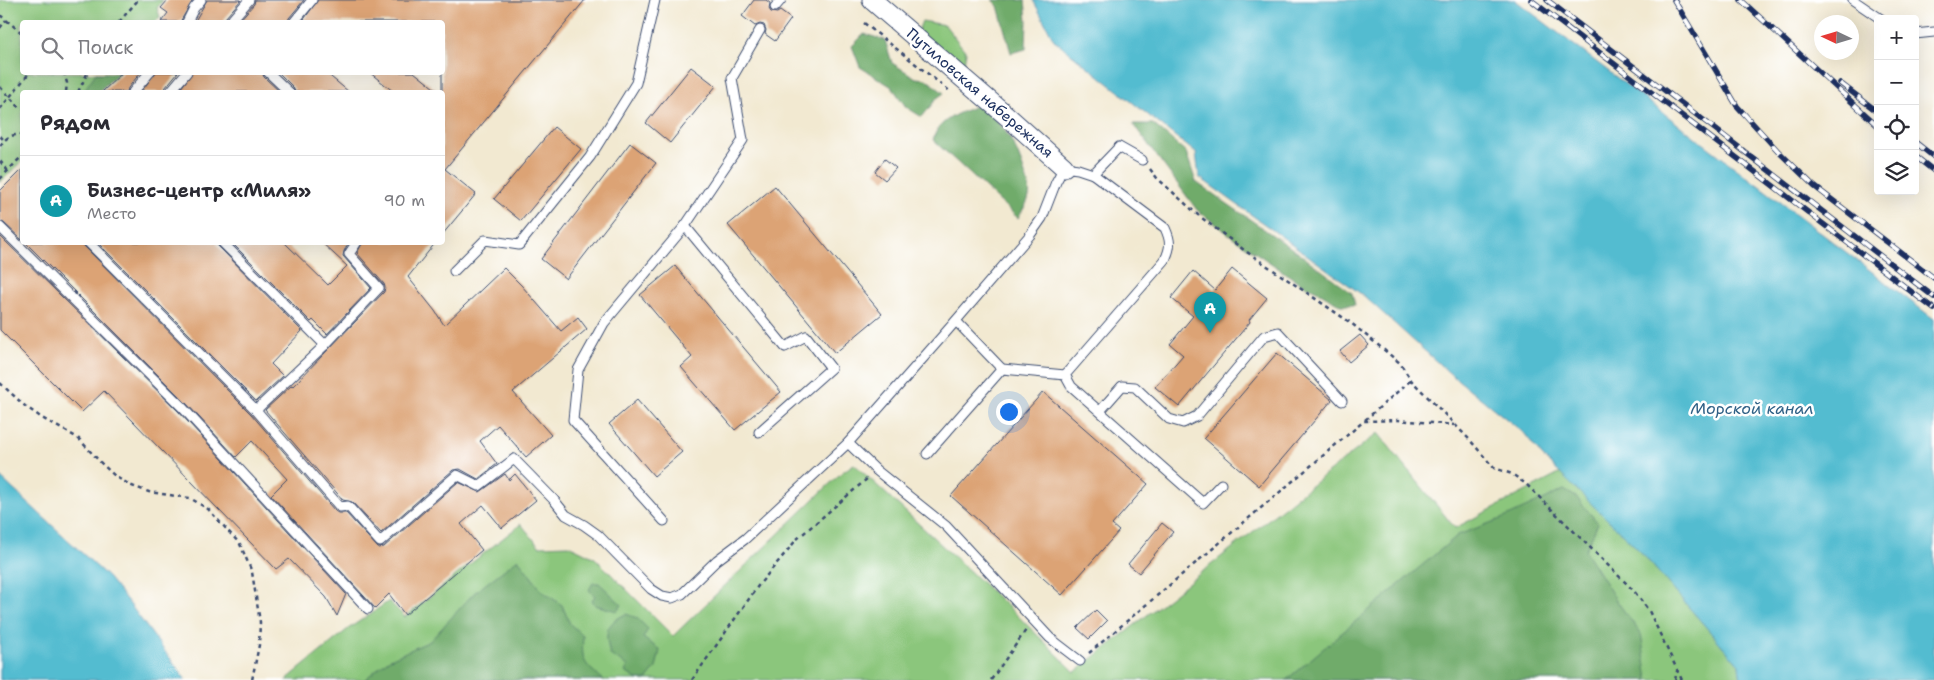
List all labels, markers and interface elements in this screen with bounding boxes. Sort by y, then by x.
north arrow [1814,15,1859,60]
map controls [1874,15,1919,195]
button: + [1874,15,1919,60]
search box [20,20,445,75]
street label: Путиловская набережная [902,24,1058,162]
icon: search [38,34,66,62]
text: Поиск [78,35,133,60]
button: − [1874,60,1919,105]
button: locate [1874,105,1919,150]
text: Рядом [40,109,110,137]
button: layers [1874,150,1919,195]
text: Бизнес-центр «Миля» [87,178,311,203]
text: A [50,190,62,211]
text: 90 m [384,190,425,211]
text: Место [87,203,137,224]
pin: A [1194,292,1226,333]
water label: Морской канал [1691,398,1813,419]
your location [996,399,1022,425]

